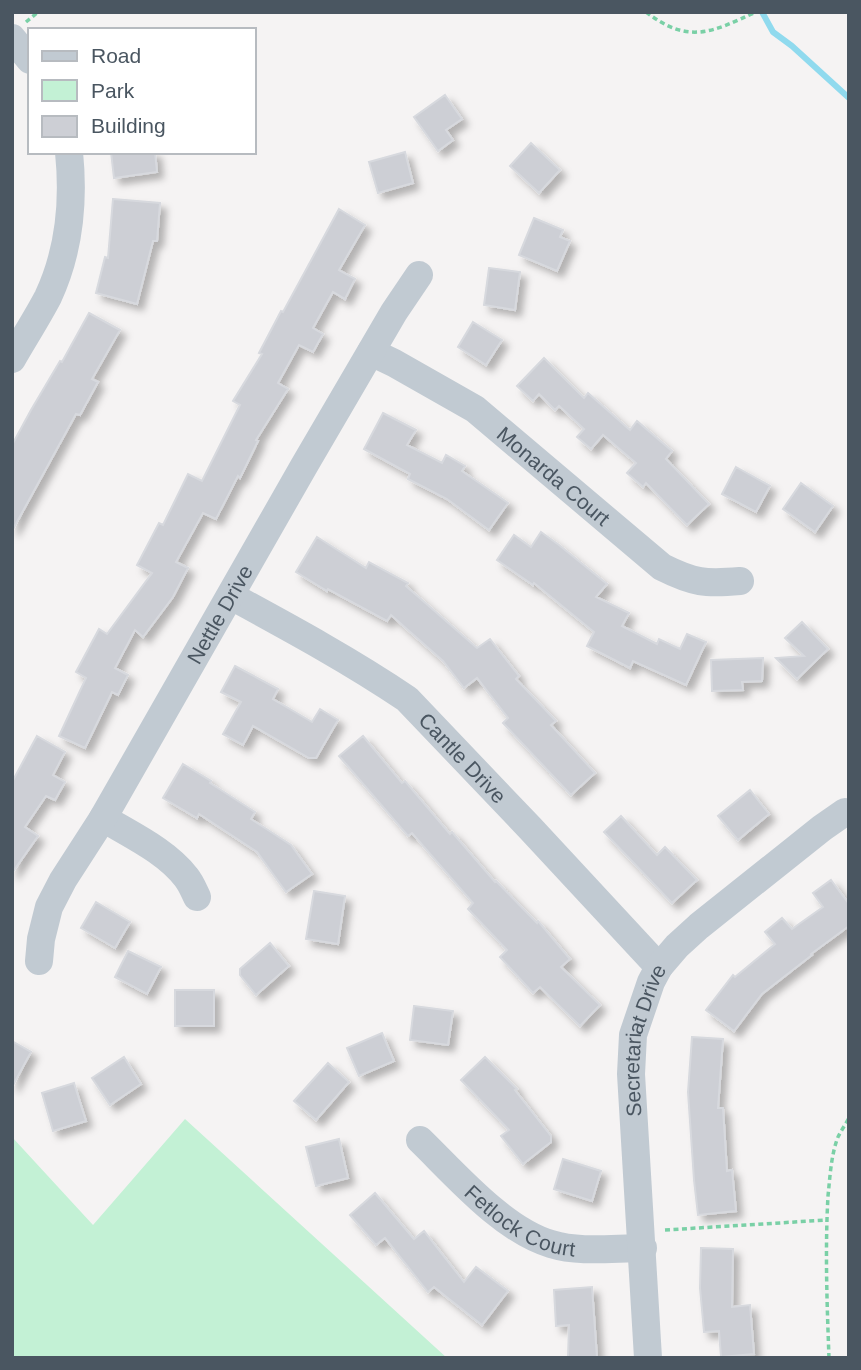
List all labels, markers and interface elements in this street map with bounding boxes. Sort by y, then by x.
legend [28,28,256,154]
text: Road [91,44,141,67]
text: Park [91,79,135,102]
text: Building [91,114,166,137]
street label: Monarda Court [493,422,615,530]
street label: Nettle Drive [182,561,257,668]
street label: Cantle Drive [415,708,511,807]
street label: Secretariat Drive [619,960,670,1117]
street label: Fetlock Court [461,1180,577,1260]

